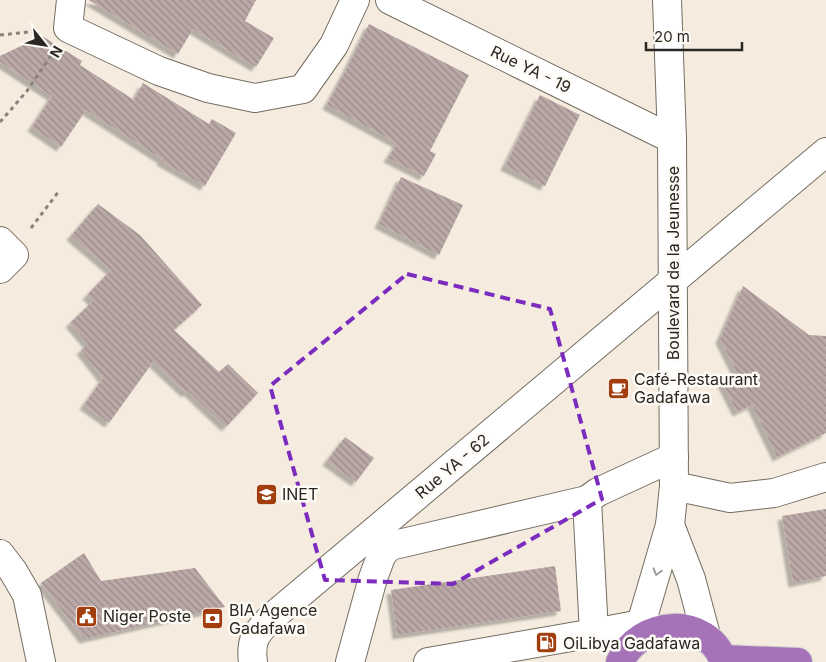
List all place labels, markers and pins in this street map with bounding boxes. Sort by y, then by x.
place label: Café-Restaurant Gadafawa [634,369,758,407]
cafe icon: Café-Restaurant Gadafawa [606,376,630,400]
school or university icon: INET [254,482,278,506]
place label: INET [282,484,318,504]
place label: BIA Agence Gadafawa [229,600,317,638]
public building icon: Niger Poste [75,604,99,628]
place label: Niger Poste [103,606,191,626]
bank icon: BIA Agence Gadafawa [201,607,225,631]
fuel station icon: OiLibya Gadafawa [535,631,559,655]
place label: OiLibya Gadafawa [563,633,700,653]

